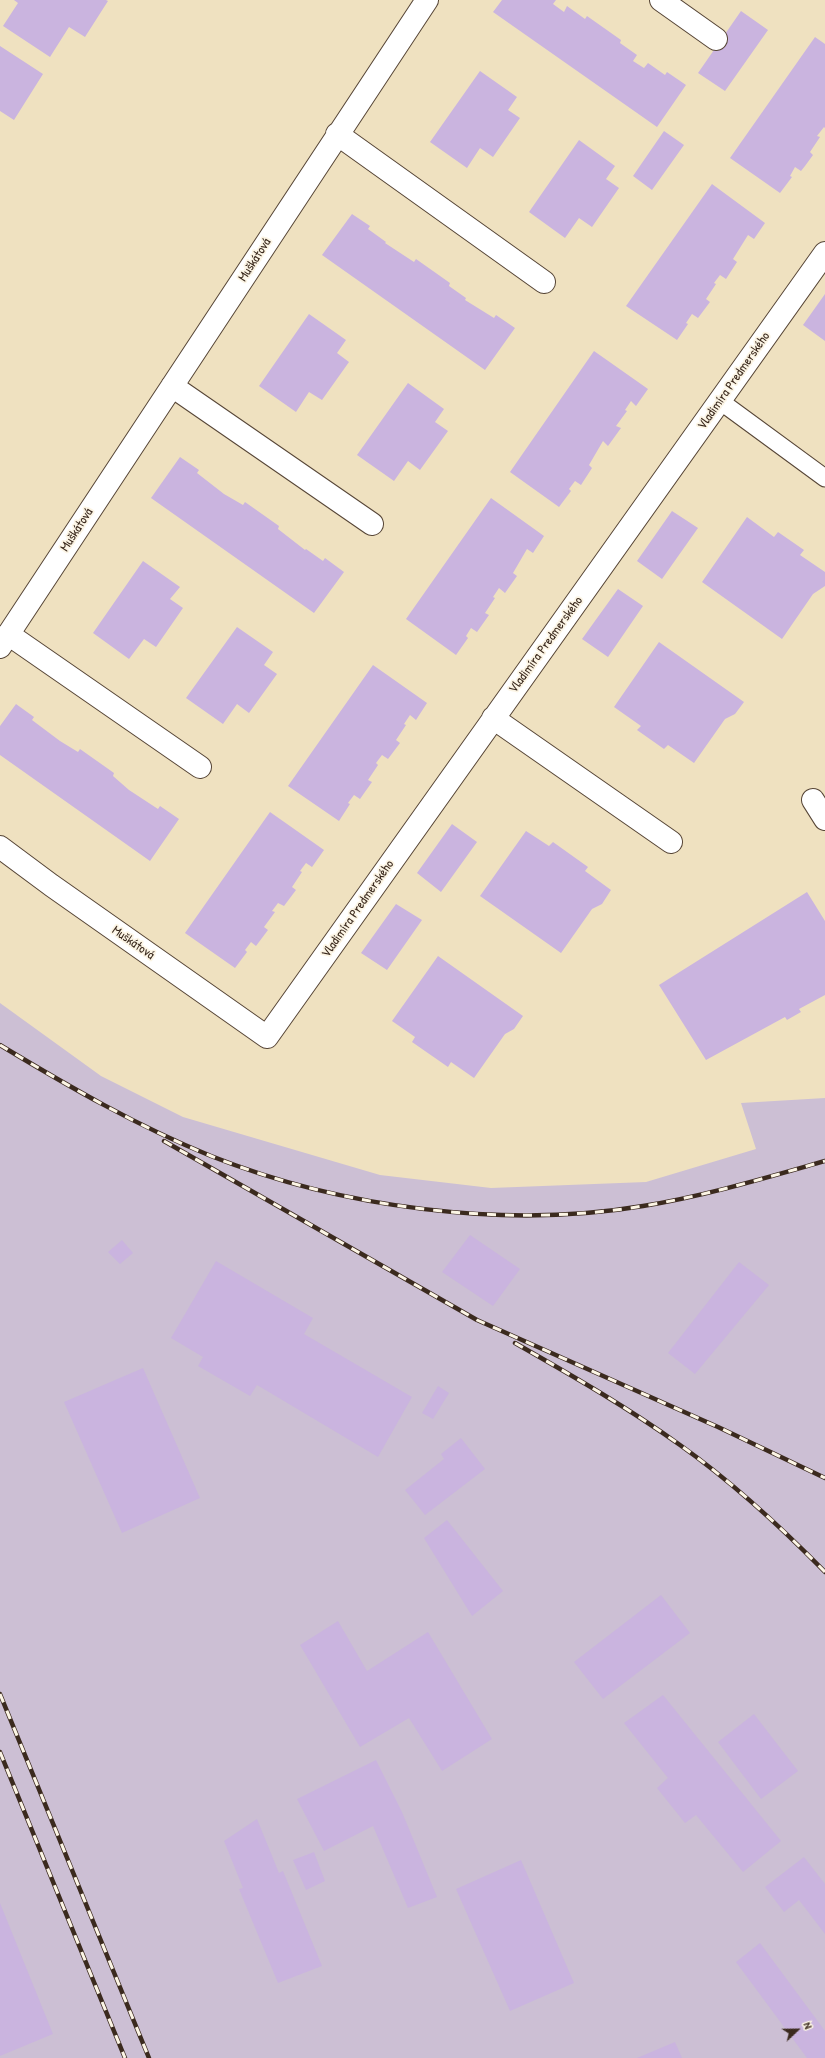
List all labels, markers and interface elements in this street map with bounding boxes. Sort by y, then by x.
street label: Muškátová [235,235,275,285]
street label: Vladimíra Predmerského [694,329,774,433]
street label: Muškátová [57,505,97,555]
street label: Vladimíra Predmerského [506,594,586,696]
street label: Vladimíra Predmerského [318,857,398,961]
street label: Muškátová [109,923,157,963]
north arrow [777,2010,817,2050]
text: N [801,2020,816,2031]

